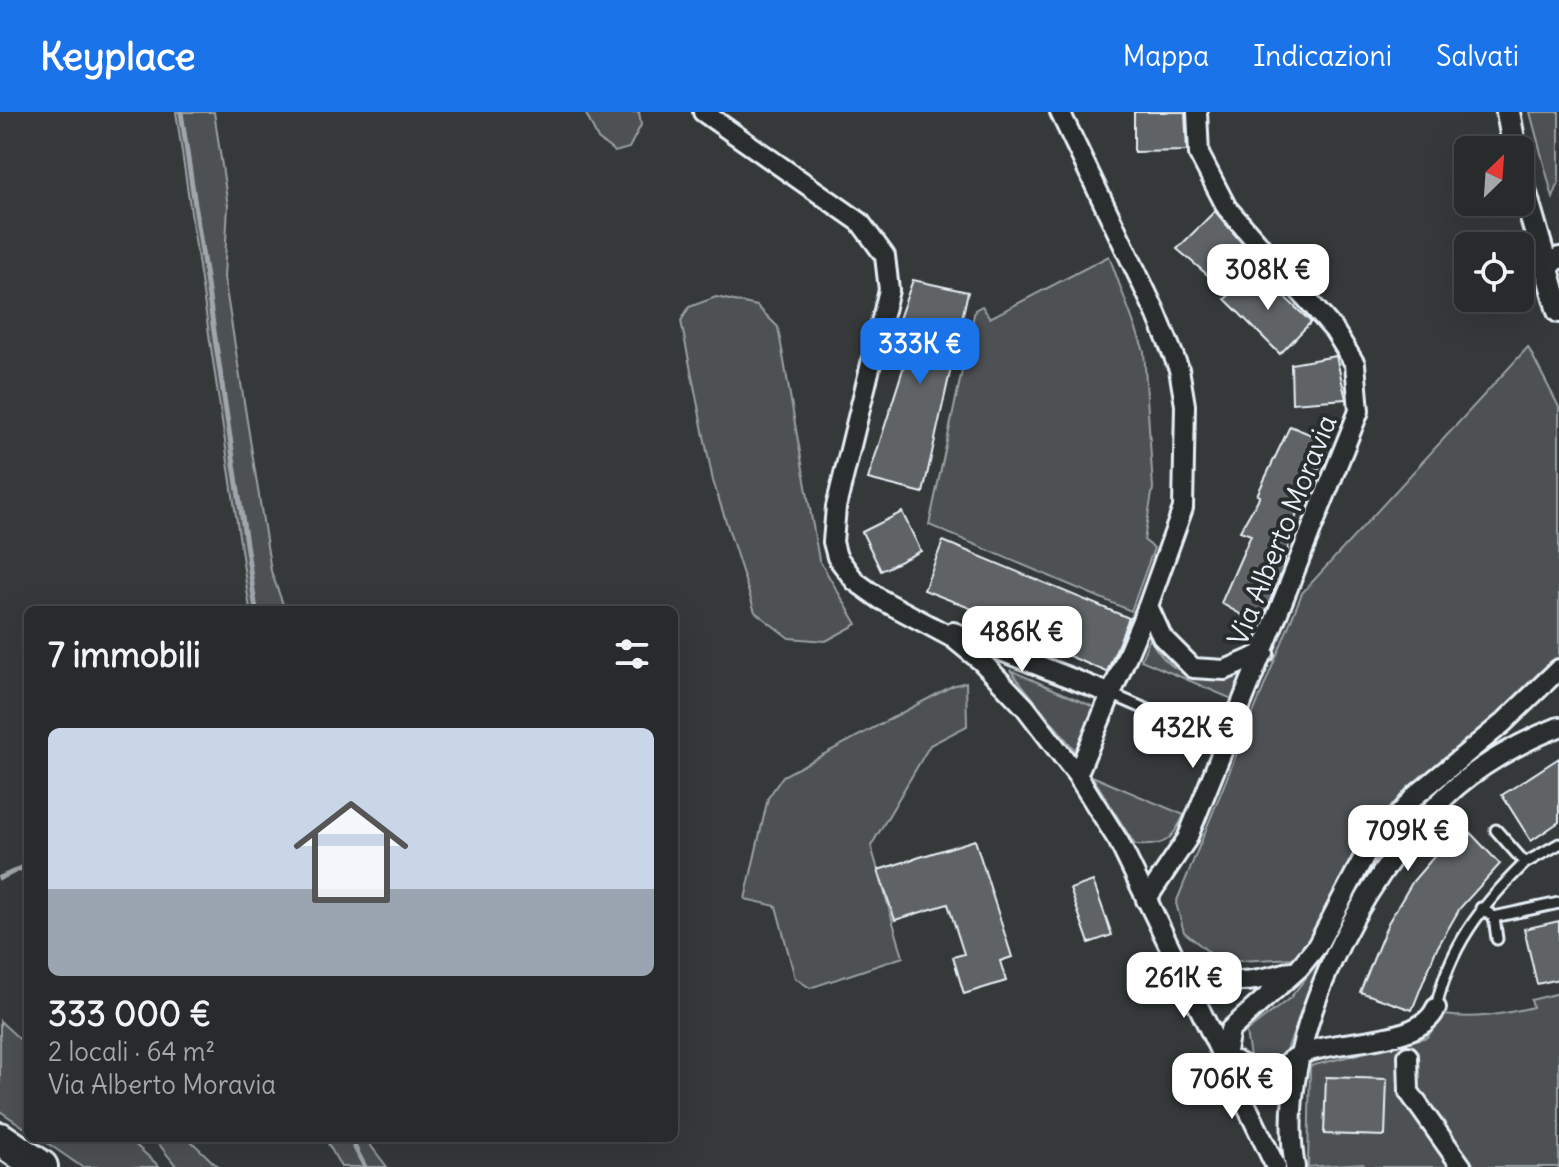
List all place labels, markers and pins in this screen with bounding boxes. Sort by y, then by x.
pin: 308K € [1203,244,1333,312]
pin: 333K € [855,318,985,386]
pin: 486K € [957,606,1087,674]
pin: 432K € [1128,702,1258,770]
pin: 709K € [1343,805,1473,873]
pin: 261K € [1119,952,1249,1020]
pin: 706K € [1167,1053,1297,1121]

